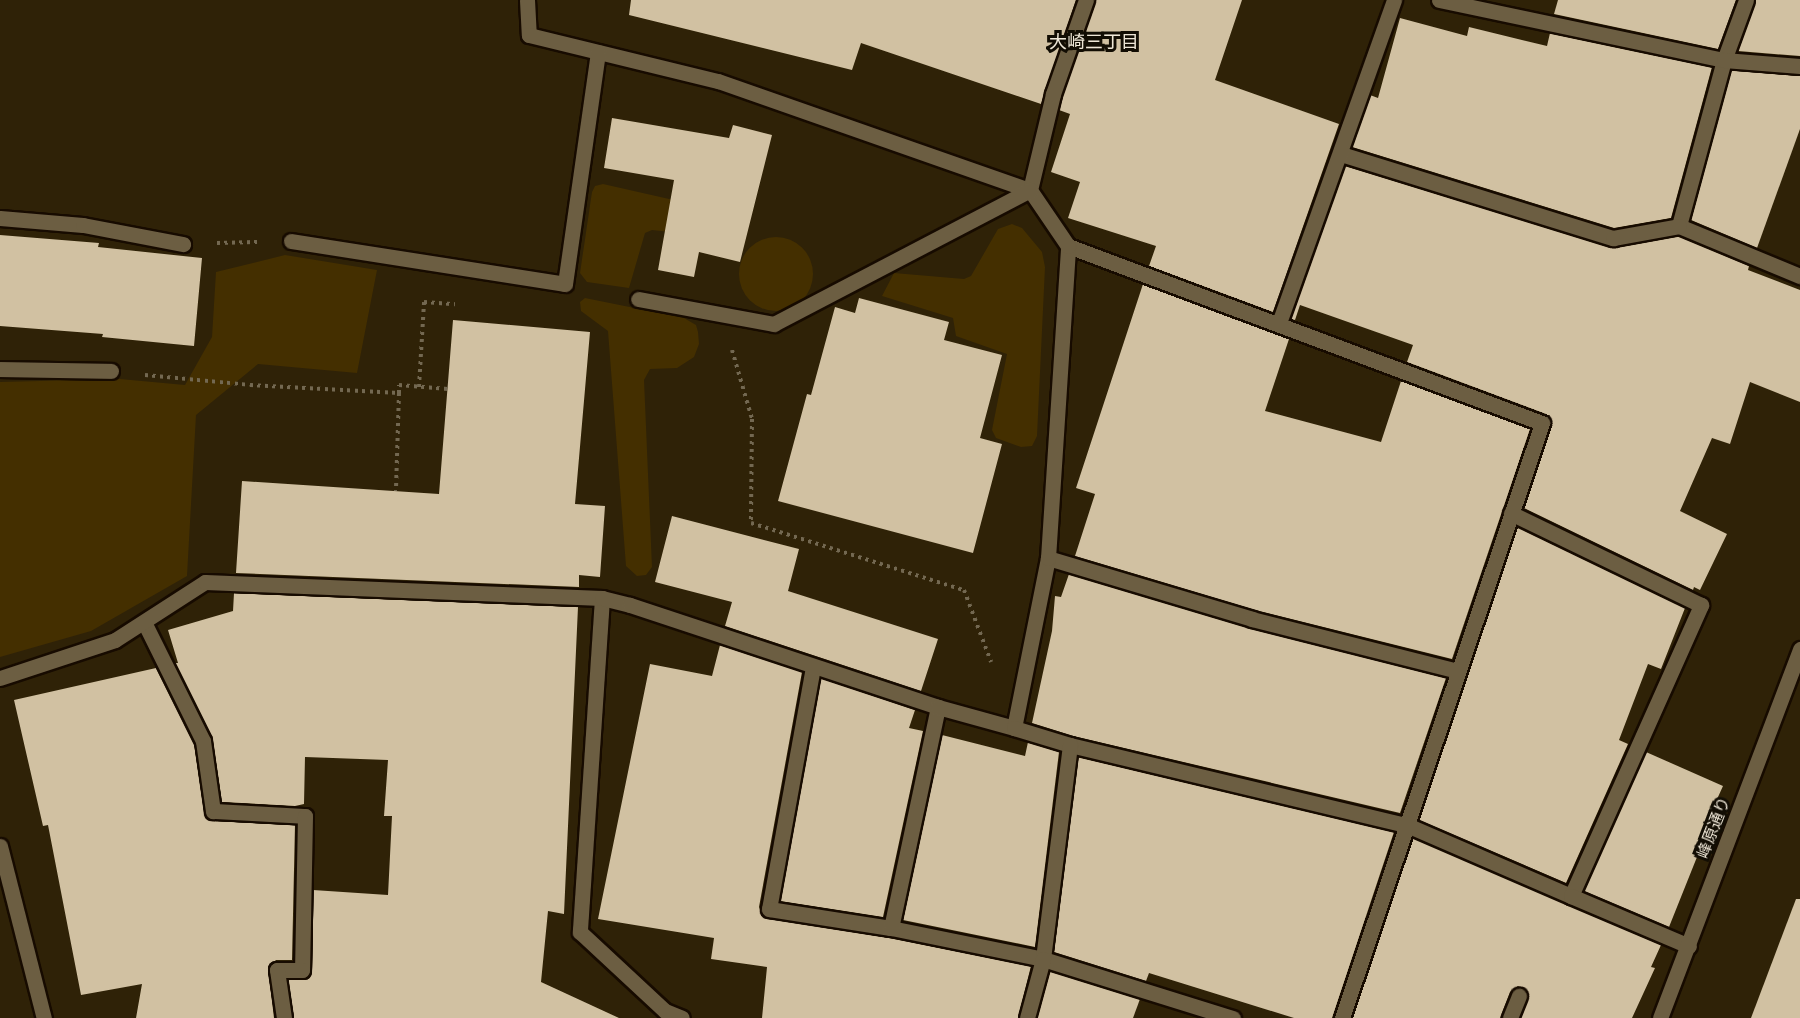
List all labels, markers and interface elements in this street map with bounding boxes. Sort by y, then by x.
district label: 大崎三丁目 [1049,31,1139,53]
street label: 峰原通り [1694,795,1734,861]

